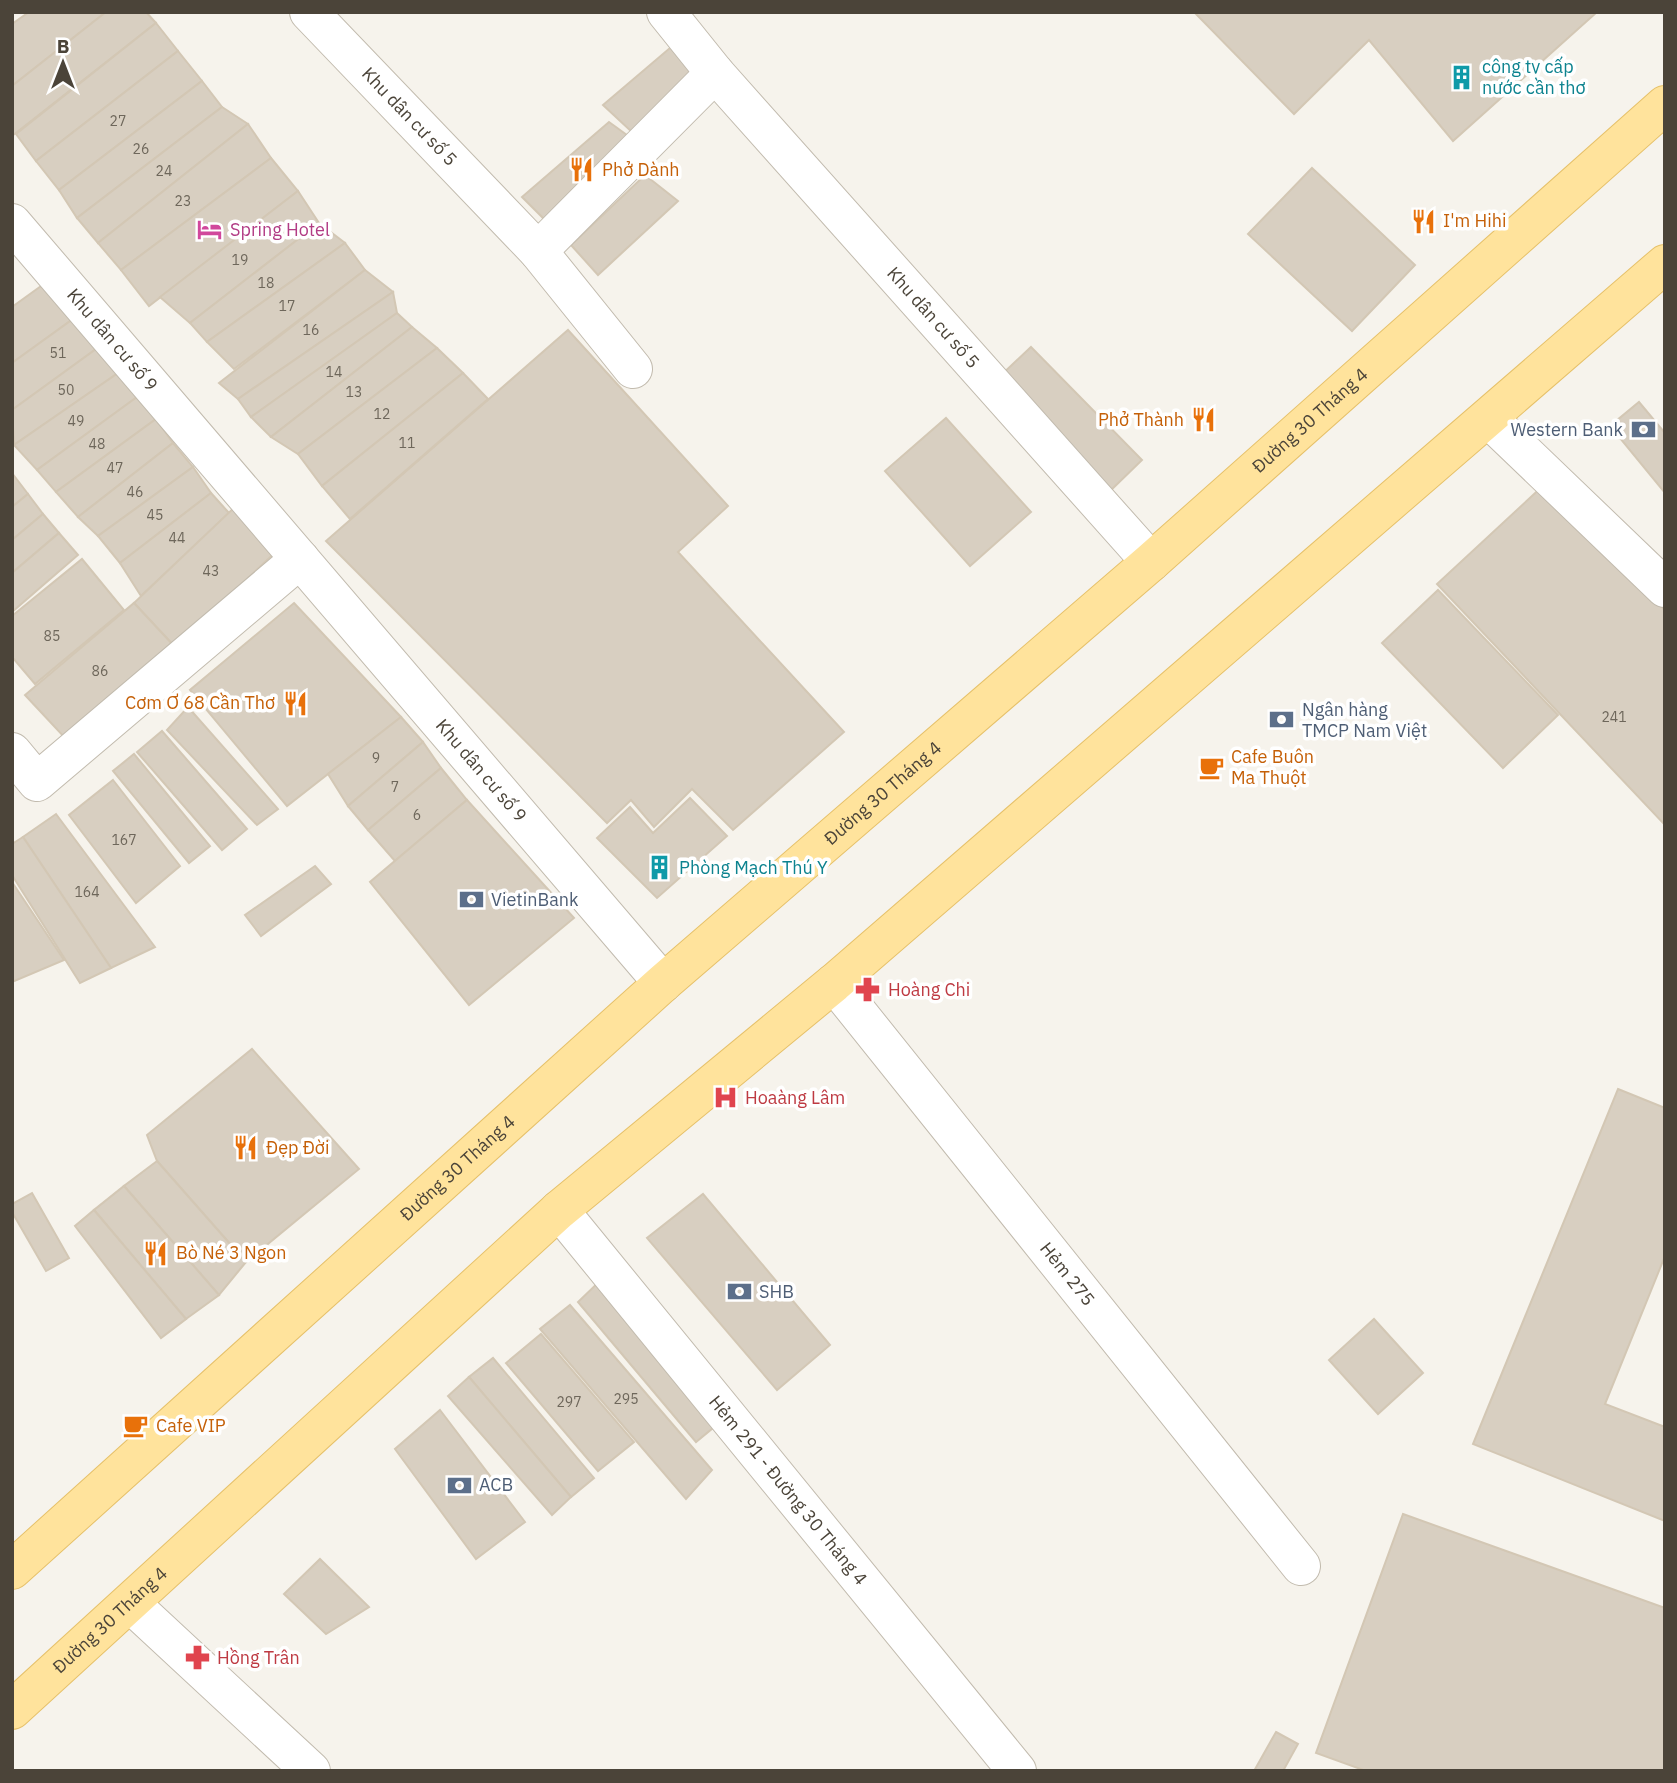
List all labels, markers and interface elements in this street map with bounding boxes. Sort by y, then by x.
north arrow [28,28,98,98]
text: B [57,34,69,58]
place label: công ty cấp nước cần thơ [1482,55,1586,99]
street label: Khu dân cư số 5 [357,62,462,171]
building icon: công ty cấp nước cần thơ [1448,63,1476,91]
house number: 27 [110,112,126,130]
house number: 26 [133,140,149,158]
restaurant icon: Phở Dành [568,156,596,184]
place label: Phở Dành [602,158,680,181]
house number: 24 [156,162,172,180]
house number: 23 [175,192,191,210]
restaurant icon: I'm Hihi [1409,207,1437,235]
place label: I'm Hihi [1443,209,1506,232]
hotel icon: Spring Hotel [196,216,224,244]
place label: Spring Hotel [230,218,330,241]
house number: 19 [232,251,248,269]
street label: Khu dân cư số 5 [882,262,985,373]
house number: 18 [258,274,274,292]
street label: Khu dân cư số 9 [62,283,163,396]
house number: 17 [279,297,295,315]
house number: 16 [303,321,319,339]
house number: 51 [50,344,66,362]
street label: Đường 30 Tháng 4 [1247,362,1373,478]
house number: 14 [326,363,342,381]
house number: 50 [58,381,74,399]
house number: 13 [346,383,362,401]
house number: 12 [374,405,390,423]
restaurant icon: Phở Thành [1190,406,1218,434]
place label: Phở Thành [1098,408,1184,431]
house number: 49 [68,412,84,430]
bank icon: Western Bank [1629,416,1657,444]
place label: Western Bank [1510,418,1624,441]
house number: 11 [399,434,415,452]
house number: 48 [89,435,105,453]
house number: 47 [107,459,123,477]
house number: 46 [127,483,143,501]
house number: 45 [147,506,163,524]
house number: 44 [169,529,185,547]
house number: 43 [203,562,219,580]
house number: 85 [44,627,60,645]
house number: 86 [92,662,108,680]
restaurant icon: Cơm Ơ 68 Cần Thơ [281,689,309,717]
place label: Cơm Ơ 68 Cần Thơ [125,691,275,714]
place label: Ngân hàng TMCP Nam Việt [1302,698,1427,742]
bank icon: Ngân hàng TMCP Nam Việt [1268,706,1296,734]
house number: 241 [1601,708,1627,726]
street label: Khu dân cư số 9 [431,714,532,826]
street label: Đường 30 Tháng 4 [819,736,946,850]
place label: Cafe Buôn Ma Thuột [1231,745,1314,789]
house number: 9 [372,749,380,767]
cafe icon: Cafe Buôn Ma Thuột [1197,753,1225,781]
house number: 7 [391,778,399,796]
house number: 6 [413,806,421,824]
house number: 167 [111,831,137,849]
building icon: Phòng Mạch Thú Y [645,854,673,882]
place label: Phòng Mạch Thú Y [679,856,828,879]
house number: 164 [74,883,100,901]
bank icon: VietinBank [457,886,485,914]
place label: VietinBank [491,888,579,911]
pharmacy icon: Hoàng Chi [854,976,882,1004]
place label: Hoàng Chi [888,978,970,1001]
hospital icon: Hoaàng Lâm [711,1084,739,1112]
place label: Hoaàng Lâm [745,1086,845,1109]
street label: Đường 30 Tháng 4 [395,1110,520,1226]
restaurant icon: Đẹp Đời [232,1134,260,1162]
place label: Đẹp Đời [266,1136,329,1159]
street label: Hẻm 275 [1035,1237,1100,1310]
restaurant icon: Bò Né 3 Ngon [142,1239,170,1267]
place label: Bò Né 3 Ngon [176,1241,286,1264]
bank icon: SHB [725,1278,753,1306]
place label: SHB [759,1280,794,1303]
house number: 295 [613,1390,639,1408]
street label: Hẻm 291 - Đường 30 Tháng 4 [704,1391,873,1590]
house number: 297 [556,1393,582,1411]
cafe icon: Cafe VIP [122,1412,150,1440]
place label: Cafe VIP [156,1414,226,1437]
bank icon: ACB [445,1471,473,1499]
place label: ACB [479,1473,513,1496]
street label: Đường 30 Tháng 4 [48,1562,172,1678]
pharmacy icon: Hồng Trân [183,1644,211,1672]
place label: Hồng Trân [217,1646,300,1669]

